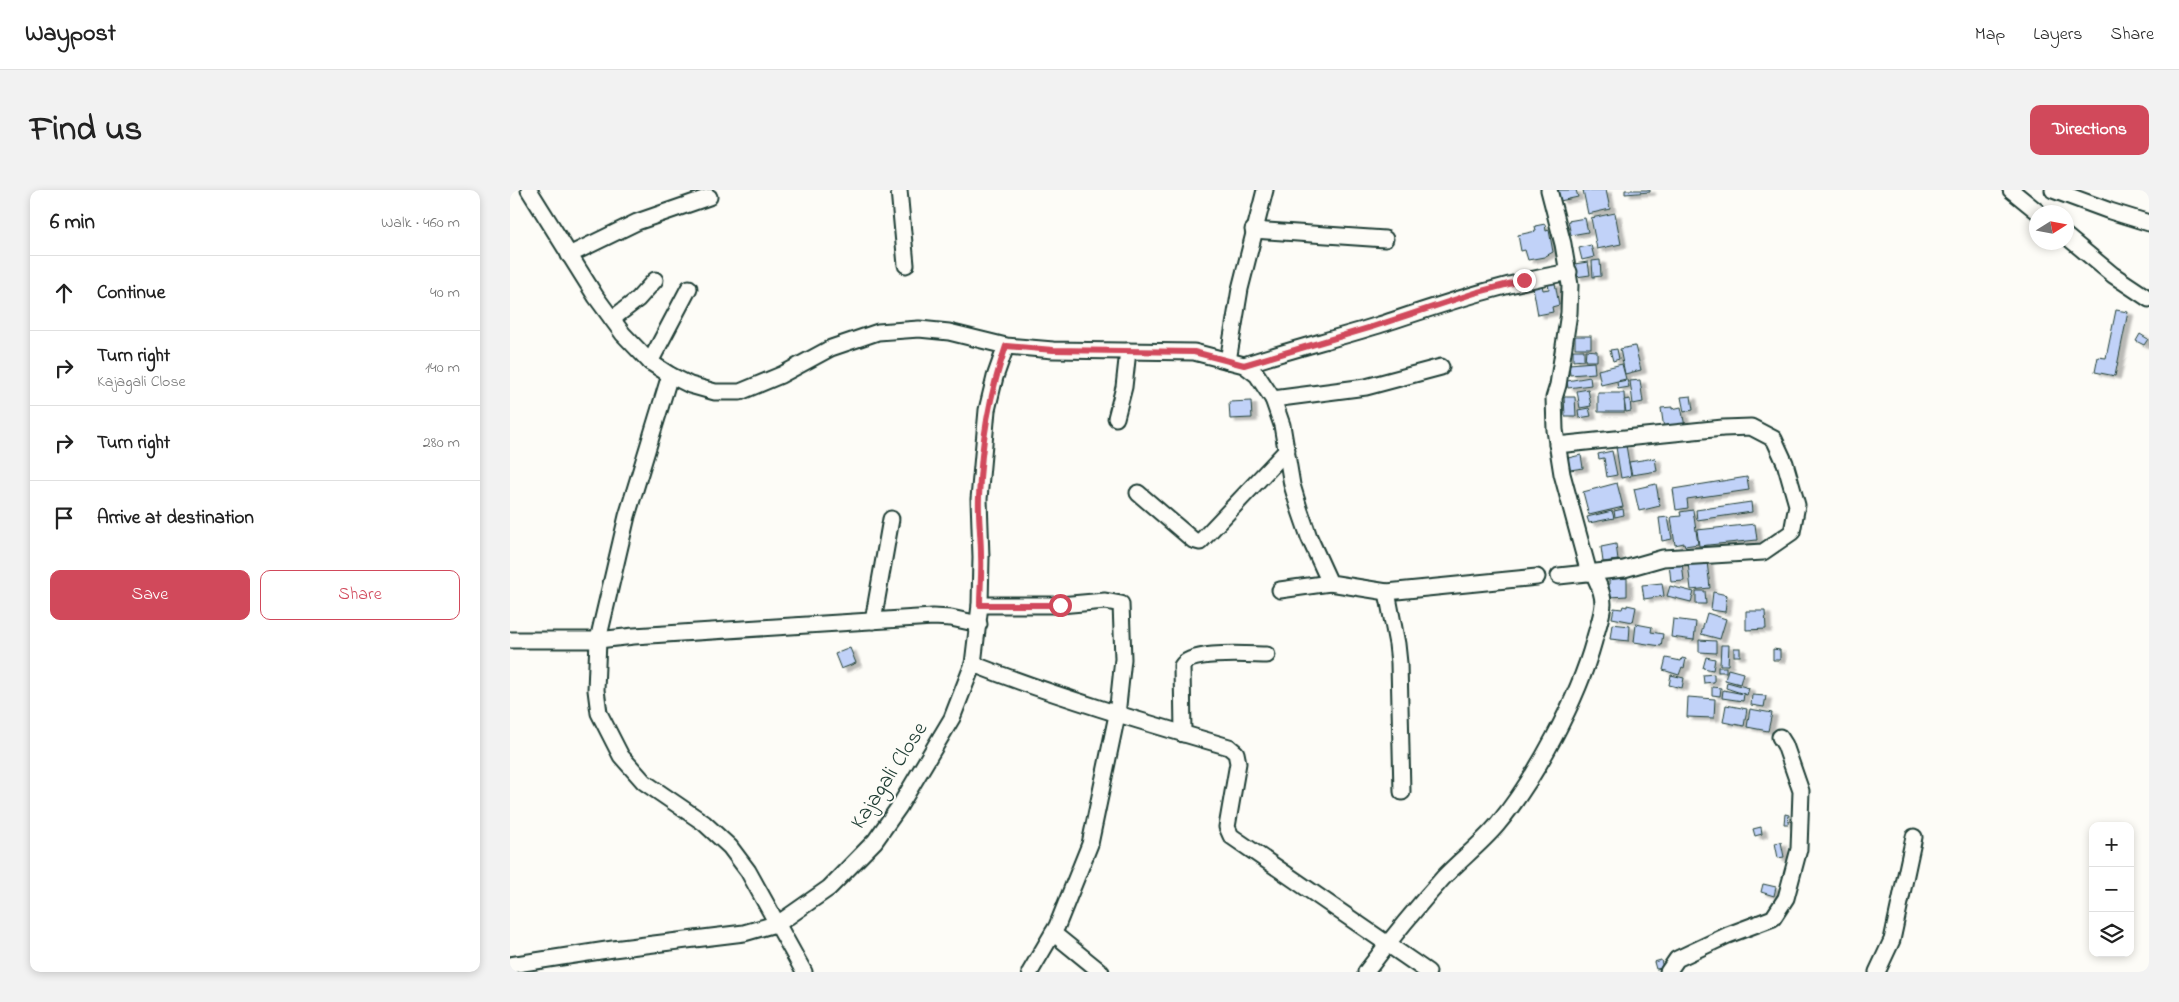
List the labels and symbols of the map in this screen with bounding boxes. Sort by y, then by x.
north arrow [2029,205,2074,250]
route end [1513,269,1536,292]
route start [1049,594,1072,617]
street label: Kajagali Close [843,716,938,836]

